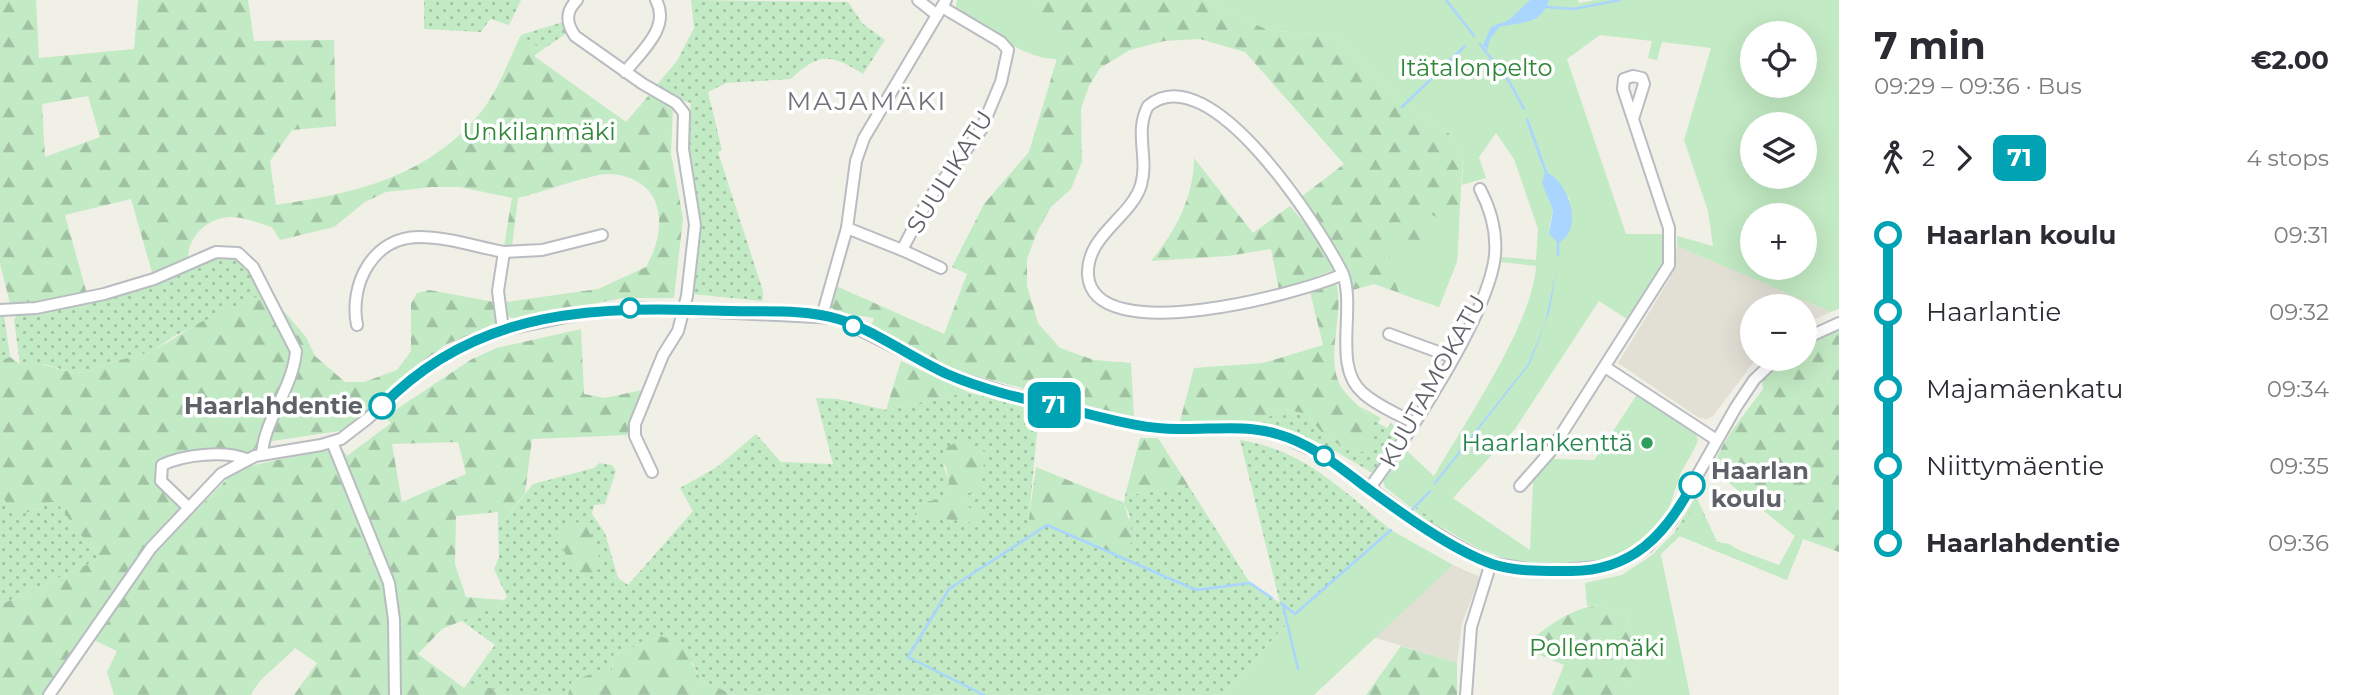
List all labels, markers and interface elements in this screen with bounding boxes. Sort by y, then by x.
map controls [1740,21,1817,371]
button: locate [1740,21,1817,98]
text: 7 min [1874,22,1986,69]
text: €2.00 [2251,44,2329,76]
park label: Itätalonpelto [1399,53,1553,82]
text: 09:29 – 09:36 · Bus [1874,72,2082,100]
district label: MAJAMÄKI [787,85,947,117]
street label: SUULIKATU [900,105,999,239]
button: layers [1740,112,1817,189]
park label: Unkilanmäki [462,117,616,146]
icon: walk [1874,139,1912,177]
icon: forward [1945,139,1983,177]
text: 71 [2007,143,2032,172]
text: 2 [1922,144,1935,172]
text: 4 stops [2246,144,2329,172]
button: + [1740,203,1817,280]
text: Haarlan koulu [1926,219,2116,251]
text: 09:31 [2274,221,2329,249]
street label: KUUTAMOKATU [1373,289,1492,472]
button: − [1740,294,1817,371]
text: Haarlantie [1926,296,2061,328]
unlabelled marker [620,298,640,318]
text: 09:32 [2269,298,2329,326]
unlabelled marker [843,316,863,336]
text: Majamäenkatu [1926,373,2124,405]
text: 09:34 [2267,375,2329,403]
line badge: 71 [1023,382,1086,428]
text: 71 [1042,390,1066,419]
place label: Haarlahdentie [184,391,363,420]
marker: Haarlahdentie [369,393,395,419]
place label: Haarlankenttä [1461,428,1633,457]
marker: Haarlankenttä [1639,435,1655,451]
unlabelled marker [1314,446,1334,466]
text: Niittymäentie [1926,450,2104,482]
text: 09:35 [2269,452,2329,480]
place label: Haarlan koulu [1711,456,1809,513]
marker: Haarlan koulu [1679,472,1705,498]
text: Haarlahdentie [1926,527,2120,559]
text: 09:36 [2268,529,2329,557]
park label: Pollenmäki [1529,633,1665,662]

